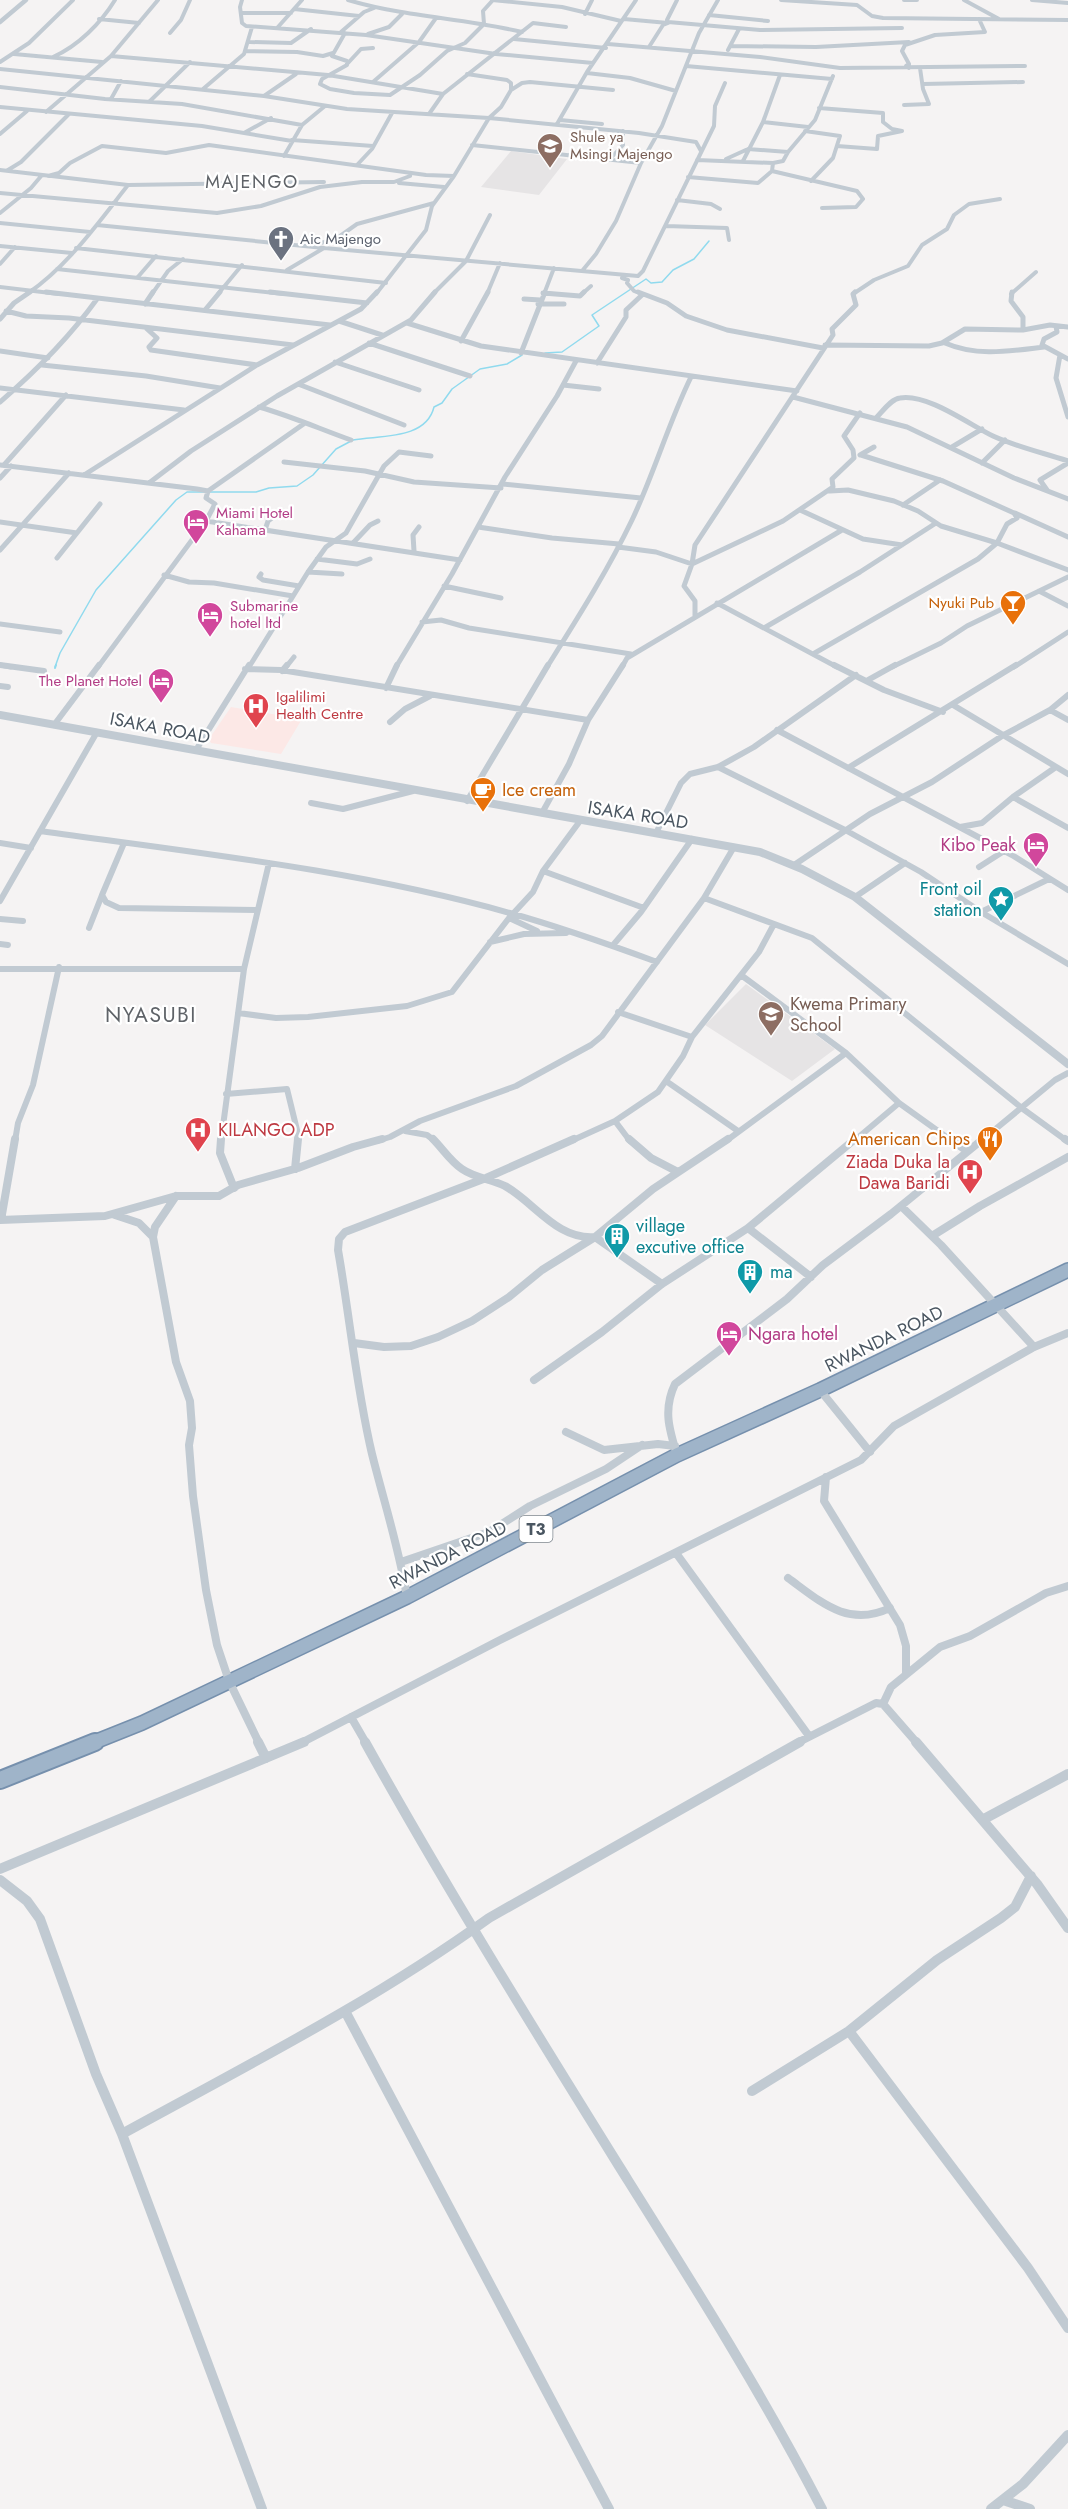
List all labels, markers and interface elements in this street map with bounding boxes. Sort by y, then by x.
place label: Shule ya Msingi Majengo [570,126,672,165]
school or university icon: Shule ya Msingi Majengo [535,131,565,169]
district label: MAJENGO [205,169,299,195]
church icon: Aic Majengo [266,224,296,262]
place label: Aic Majengo [300,228,381,250]
place label: Miami Hotel Kahama [216,502,293,541]
hotel icon: Miami Hotel Kahama [181,507,211,545]
bar icon: Nyuki Pub [998,588,1028,626]
place label: Nyuki Pub [929,592,994,614]
place label: Submarine hotel ltd [230,595,298,634]
hotel icon: Submarine hotel ltd [195,600,225,638]
hotel icon: The Planet Hotel [146,666,176,704]
place label: The Planet Hotel [39,670,142,692]
place label: Igalilimi Health Centre [276,686,363,725]
hospital icon: Igalilimi Health Centre [241,691,271,729]
street label: ISAKA ROAD [108,706,212,750]
cafe icon: Ice cream [468,775,498,813]
place label: Ice cream [502,777,576,803]
street label: ISAKA ROAD [586,794,690,836]
hotel icon: Kibo Peak [1021,830,1051,868]
place label: Kibo Peak [940,832,1016,858]
place label: Front oil station [920,876,982,923]
place icon: Front oil station [986,884,1016,922]
place label: Kwema Primary School [790,991,906,1038]
school or university icon: Kwema Primary School [756,999,786,1037]
district label: NYASUBI [105,1000,197,1030]
hospital icon: KILANGO ADP [183,1115,213,1153]
place label: KILANGO ADP [218,1117,335,1143]
restaurant icon: American Chips [975,1124,1005,1162]
place label: American Chips [848,1126,970,1152]
place label: Ziada Duka la Dawa Baridi [846,1149,950,1196]
hospital icon: Ziada Duka la Dawa Baridi [955,1157,985,1195]
place label: village excutive office [636,1213,744,1260]
building icon: village excutive office [602,1221,632,1259]
building icon: ma [735,1257,765,1295]
place label: ma [770,1259,793,1285]
street label: RWANDA ROAD [820,1299,948,1379]
hotel icon: Ngara hotel [714,1319,744,1357]
place label: Ngara hotel [748,1321,838,1347]
street label: RWANDA ROAD [385,1514,511,1596]
road number: T3 [520,1516,552,1542]

